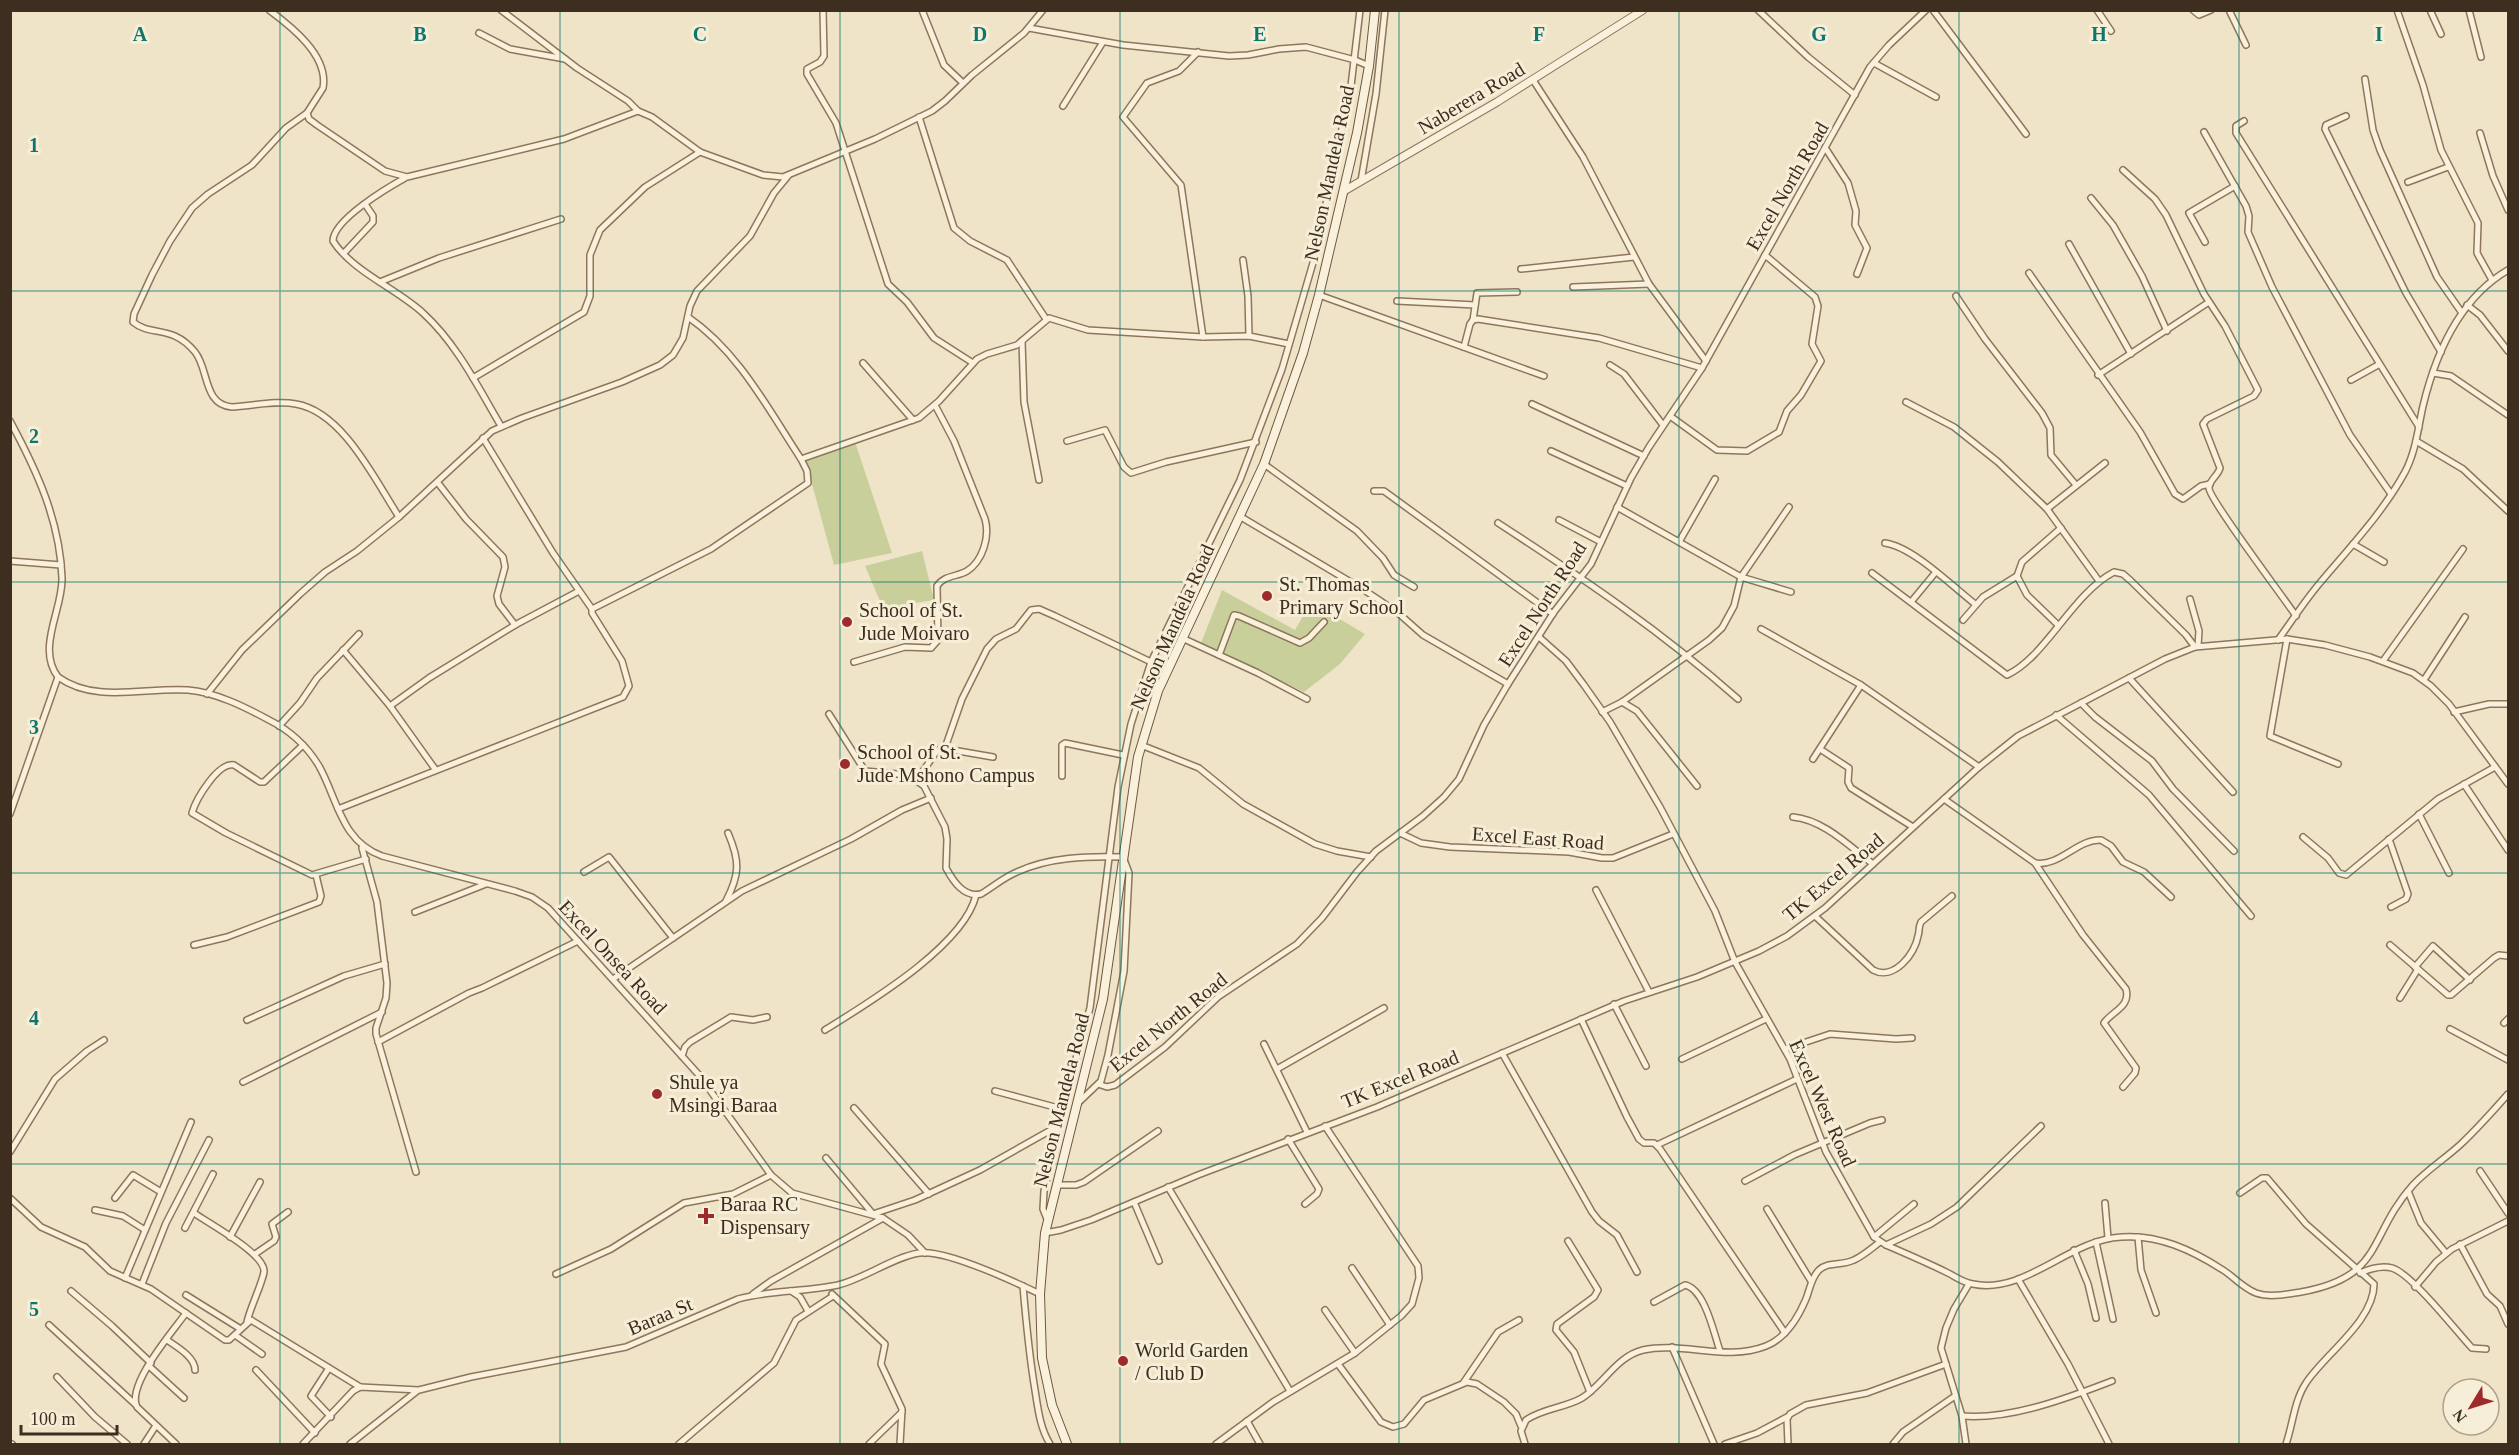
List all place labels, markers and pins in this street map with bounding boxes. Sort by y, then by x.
place label: St. Thomas Primary School [1279,573,1404,619]
marker: St. Thomas Primary School [1260,589,1274,603]
place label: School of St. Jude Moivaro [859,599,970,644]
marker: School of St. Jude Moivaro [840,615,854,629]
place label: School of St. Jude Mshono Campus [857,741,1035,787]
marker: School of St. Jude Mshono Campus [838,757,852,771]
place label: Shule ya Msingi Baraa [669,1071,777,1117]
marker: Shule ya Msingi Baraa [650,1087,664,1101]
place label: Baraa RC Dispensary [720,1193,810,1239]
marker: Baraa RC Dispensary [697,1207,715,1225]
place label: World Garden / Club D [1135,1339,1248,1384]
marker: World Garden / Club D [1116,1354,1130,1368]

